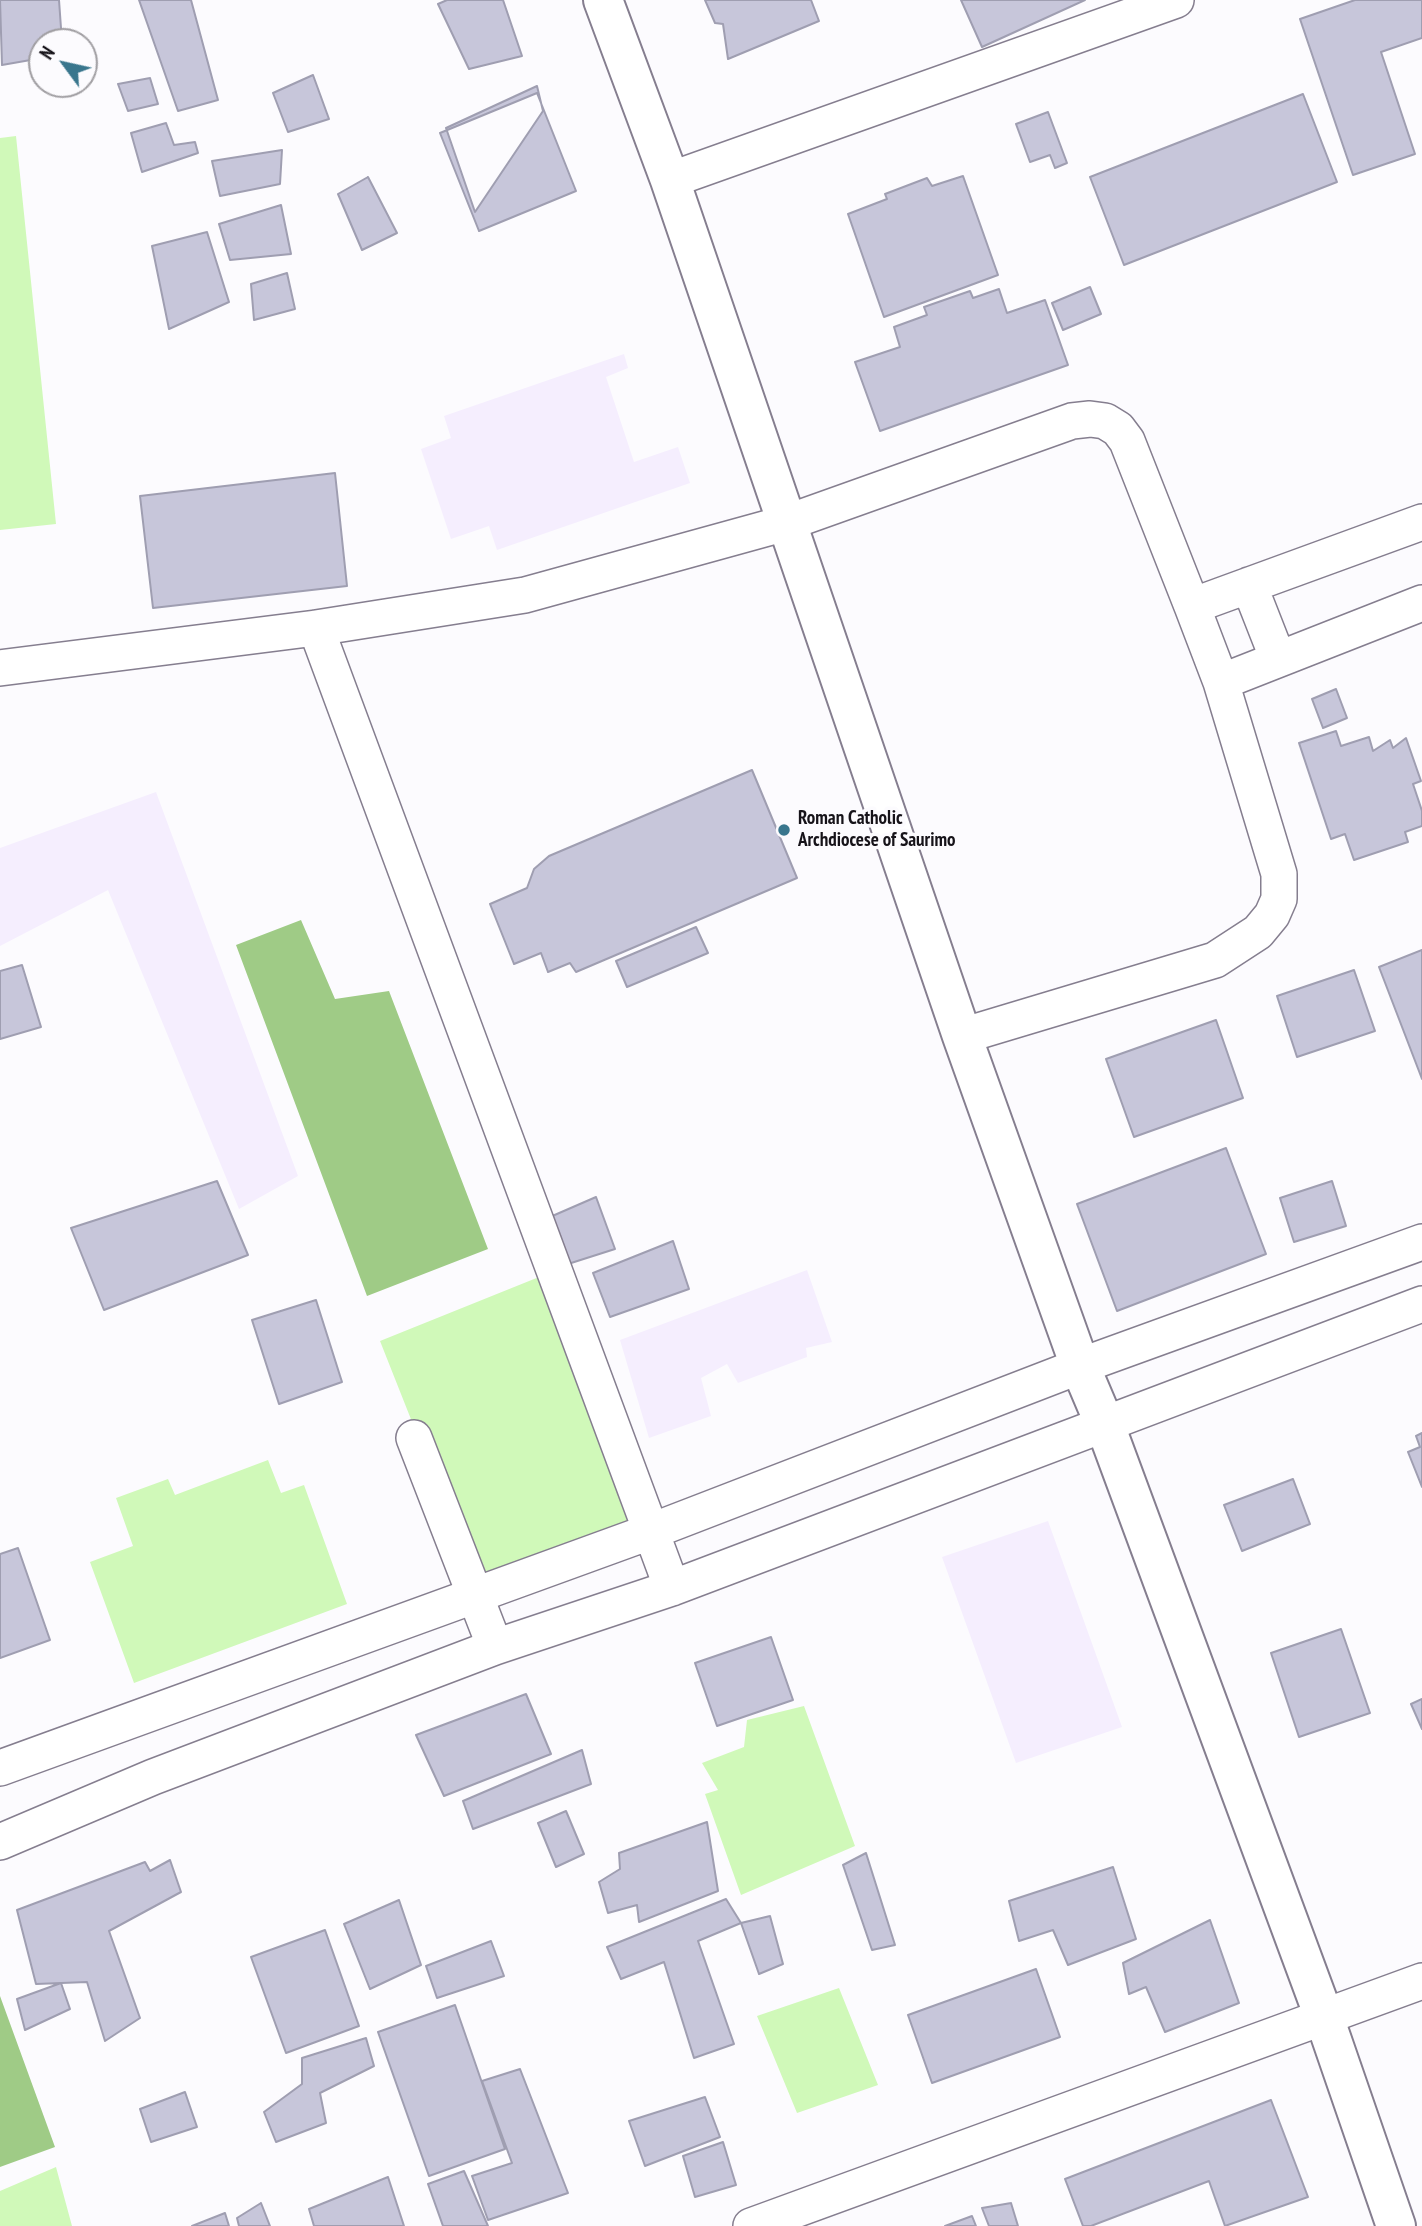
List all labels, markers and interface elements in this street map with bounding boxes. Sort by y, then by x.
north arrow [28,28,98,98]
text: N [34,42,60,63]
place label: Roman Catholic Archdiocese of Saurimo [798,808,955,852]
marker: Roman Catholic Archdiocese of Saurimo [776,822,792,838]

